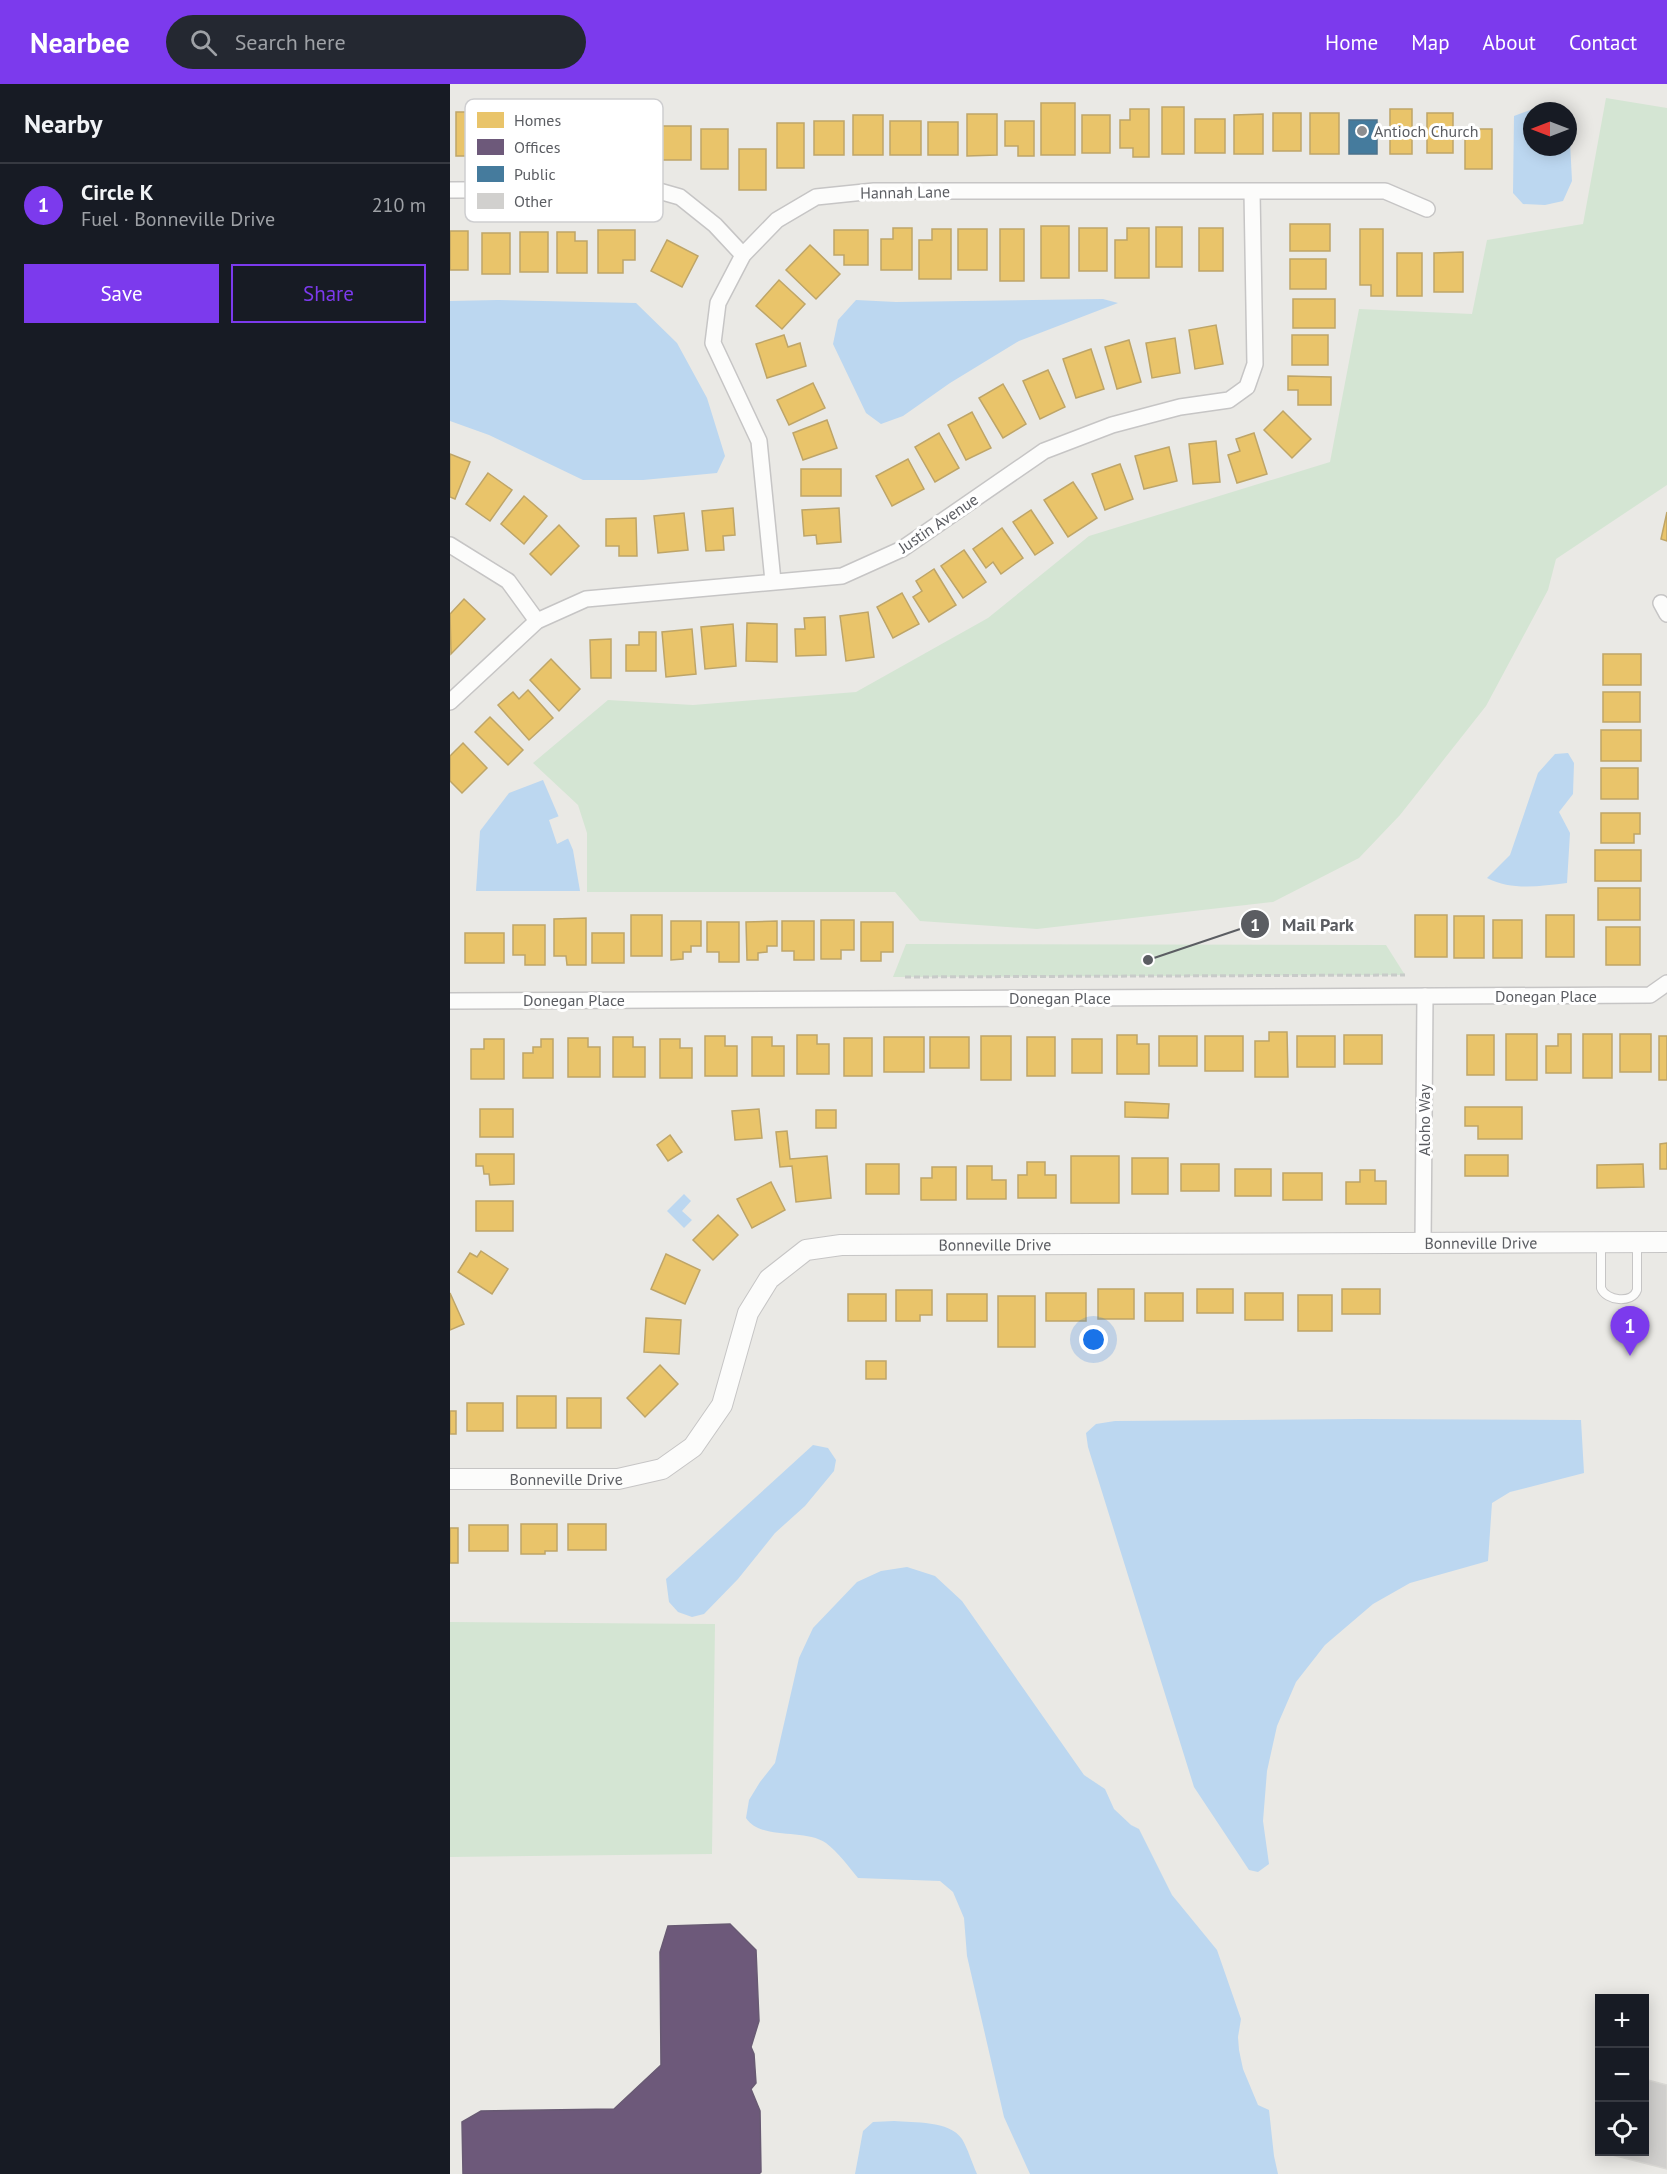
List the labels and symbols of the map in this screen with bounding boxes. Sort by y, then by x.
legend [465,99,663,222]
north arrow [1523,102,1577,156]
text: Homes [514,110,561,130]
place label: Antioch Church [1374,121,1479,141]
marker: Antioch Church [1355,124,1369,138]
text: Offices [514,137,561,157]
text: Public [514,164,556,184]
street label: Hannah Lane [860,181,950,203]
text: Other [514,191,553,211]
street label: Justin Avenue [893,489,982,558]
callout: Mail Park [1240,906,1366,942]
text: 1 [1250,913,1260,936]
text: Mail Park [1282,913,1354,936]
street label: Donegan Place [1495,986,1597,1006]
street label: Donegan Place [1009,988,1111,1008]
street label: Donegan Place [523,990,625,1010]
street label: Aloho Way [1414,1084,1434,1156]
street label: Bonneville Drive [1424,1232,1537,1253]
street label: Bonneville Drive [938,1234,1051,1255]
pin: 1 [1610,1306,1650,1356]
your location [1079,1325,1108,1354]
street label: Bonneville Drive [510,1468,625,1490]

